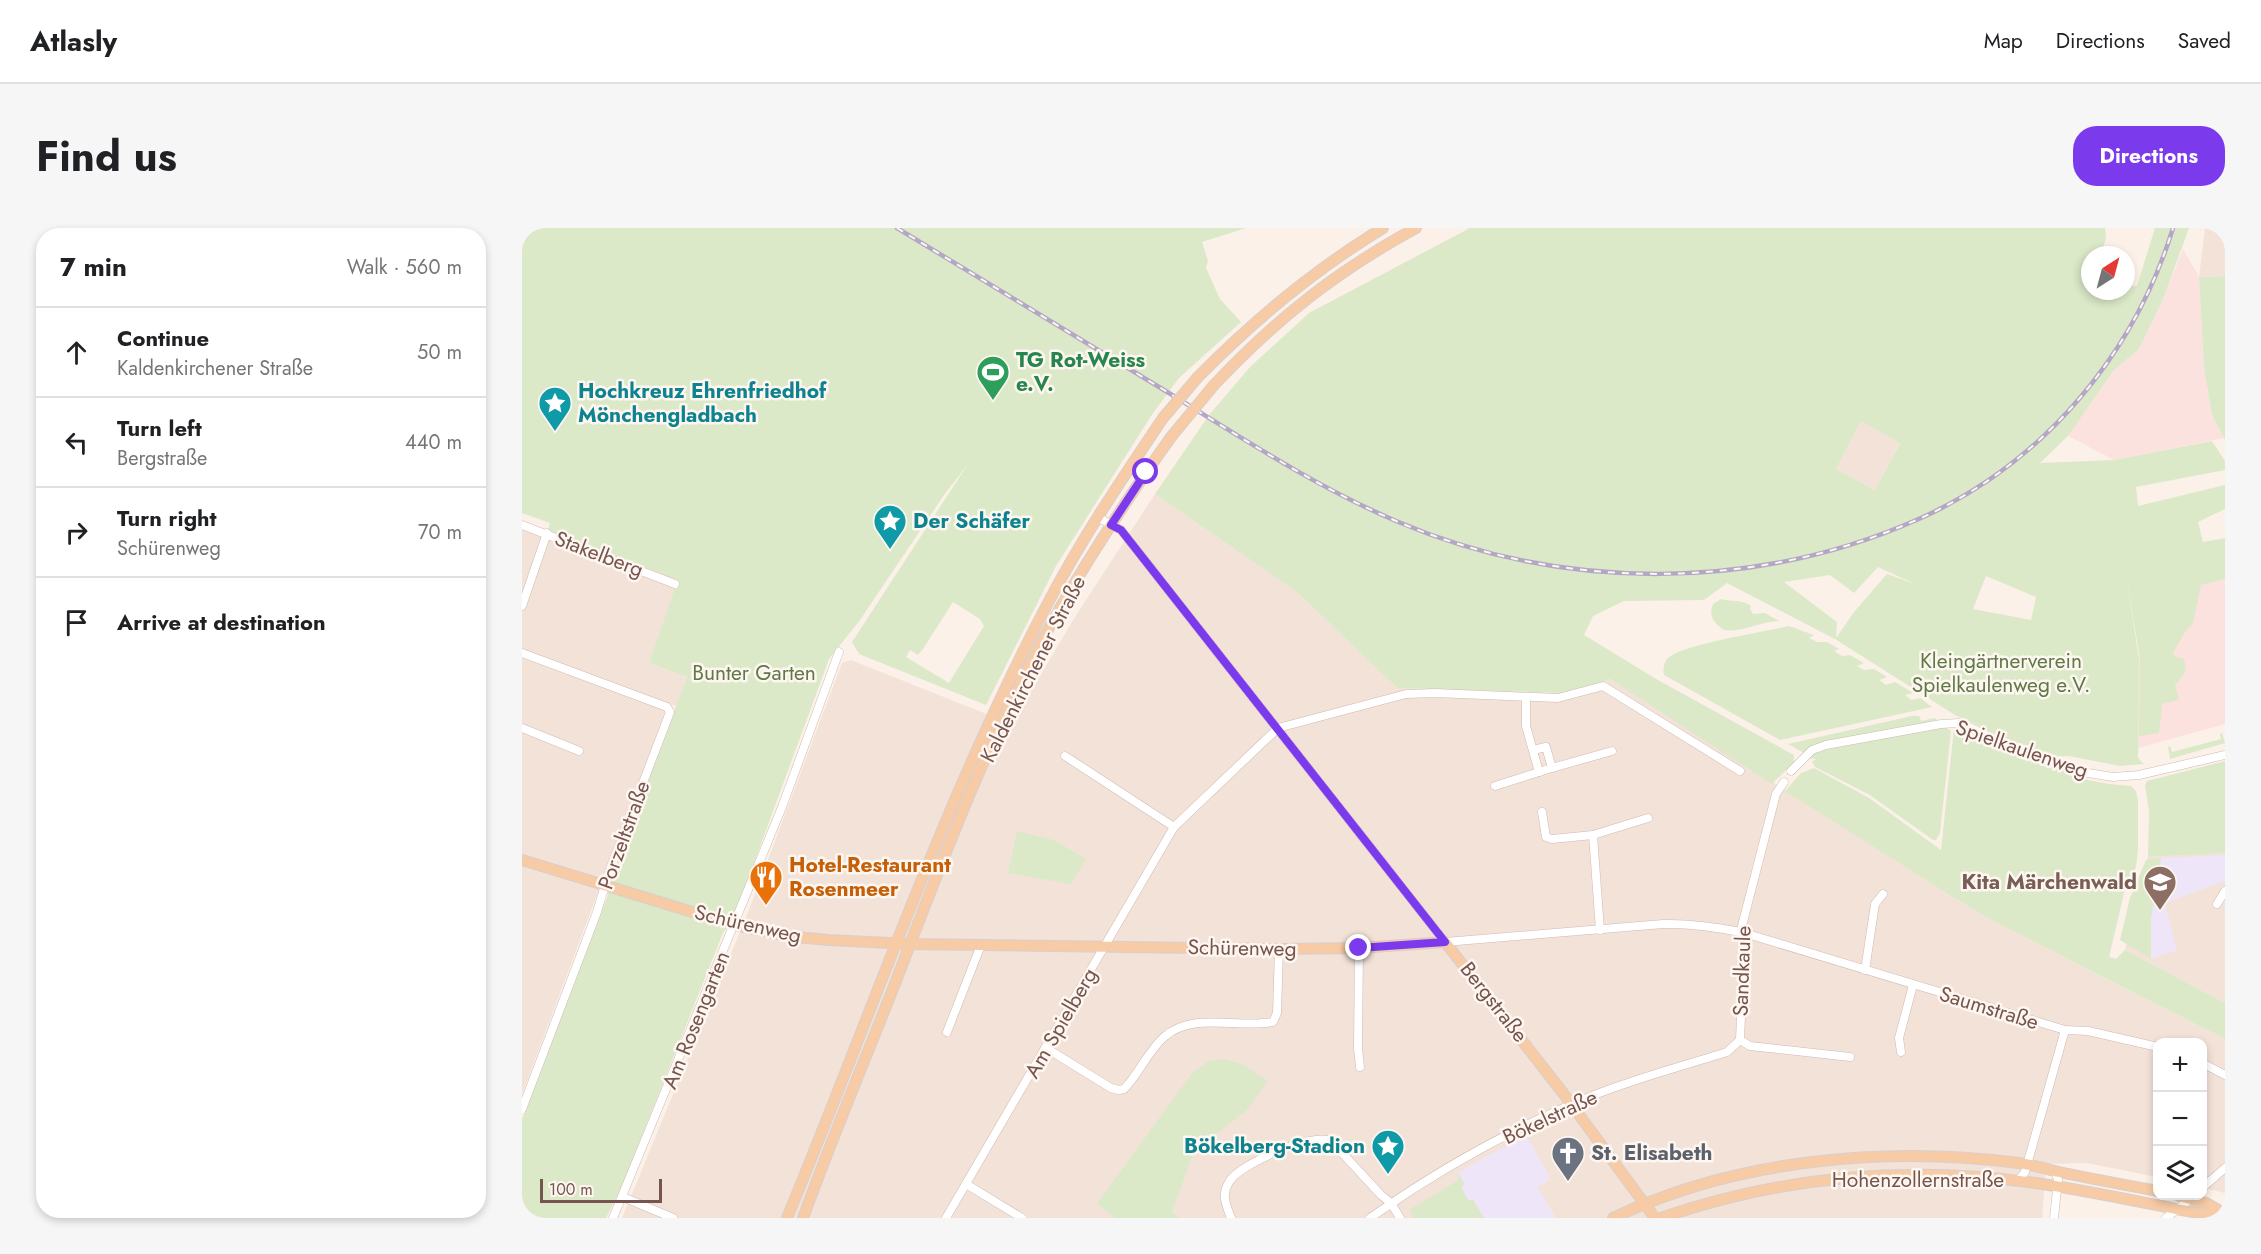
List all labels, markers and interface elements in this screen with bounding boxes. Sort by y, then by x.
text: Atlasly [30,21,117,62]
text: Map [1984,26,2023,56]
text: Directions [2056,26,2145,56]
text: Saved [2178,26,2231,56]
text: Find us [36,126,177,187]
button: Directions [2073,126,2225,186]
north arrow [2081,246,2135,300]
text: 7 min [60,248,127,286]
text: Walk · 560 m [347,253,462,282]
text: Continue [117,322,209,354]
icon: ahead [60,336,93,369]
text: 50 m [417,338,462,367]
place label: TG Rot-Weiss e.V. [1016,345,1146,399]
text: Kaldenkirchener Straße [117,354,313,383]
sports icon: TG Rot-Weiss e.V. [975,354,1011,401]
place label: Hochkreuz Ehrenfriedhof Mönchengladbach [578,376,827,430]
place icon: Hochkreuz Ehrenfriedhof Mönchengladbach [537,385,573,432]
text: Turn left [117,412,202,444]
icon: left [60,426,93,459]
text: 440 m [405,428,462,457]
text: Bergstraße [117,444,207,473]
route start [1132,458,1158,484]
text: Turn right [117,502,217,534]
place icon: Der Schäfer [872,503,908,550]
place label: Der Schäfer [913,506,1030,536]
icon: right [60,516,93,549]
text: 70 m [418,518,462,547]
street label: Stakelberg [550,523,648,585]
text: Schürenweg [117,534,221,563]
street label: Kaldenkirchener Straße [973,570,1093,768]
icon: arrive [60,606,93,639]
text: Arrive at destination [117,606,326,638]
park label: Kleingärtnerverein Spielkaulenweg e.V. [1912,646,2090,700]
park label: Bunter Garten [692,658,816,688]
street label: Spielkaulenweg [1952,712,2092,786]
street label: Porzeltstraße [590,776,658,894]
place label: Hotel-Restaurant Rosenmeer [789,850,951,904]
restaurant icon: Hotel-Restaurant Rosenmeer [748,859,784,906]
school or university icon: Kita Märchenwald [2142,864,2178,911]
place label: Kita Märchenwald [1962,867,2137,897]
street label: Schürenweg [692,897,804,951]
street label: Sandkaule [1725,925,1759,1017]
street label: Schürenweg [1187,932,1297,964]
route end [1345,934,1371,960]
street label: Am Rosengarten [655,947,737,1093]
street label: Bergstraße [1453,955,1535,1049]
street label: Am Spielberg [1017,962,1105,1084]
street label: Saumstraße [1936,979,2043,1037]
map controls [2153,1038,2207,1200]
button: + [2153,1038,2207,1092]
street label: Bökelstraße [1498,1082,1602,1152]
button: − [2153,1092,2207,1146]
place icon: Bökelberg-Stadion [1370,1128,1406,1175]
place label: Bökelberg-Stadion [1184,1131,1365,1161]
church icon: St. Elisabeth [1550,1135,1586,1182]
place label: St. Elisabeth [1591,1138,1713,1168]
button: layers [2153,1146,2207,1200]
street label: Hohenzollernstraße [1832,1165,2004,1195]
scale bar [540,1176,662,1204]
text: 100 m [549,1178,593,1201]

